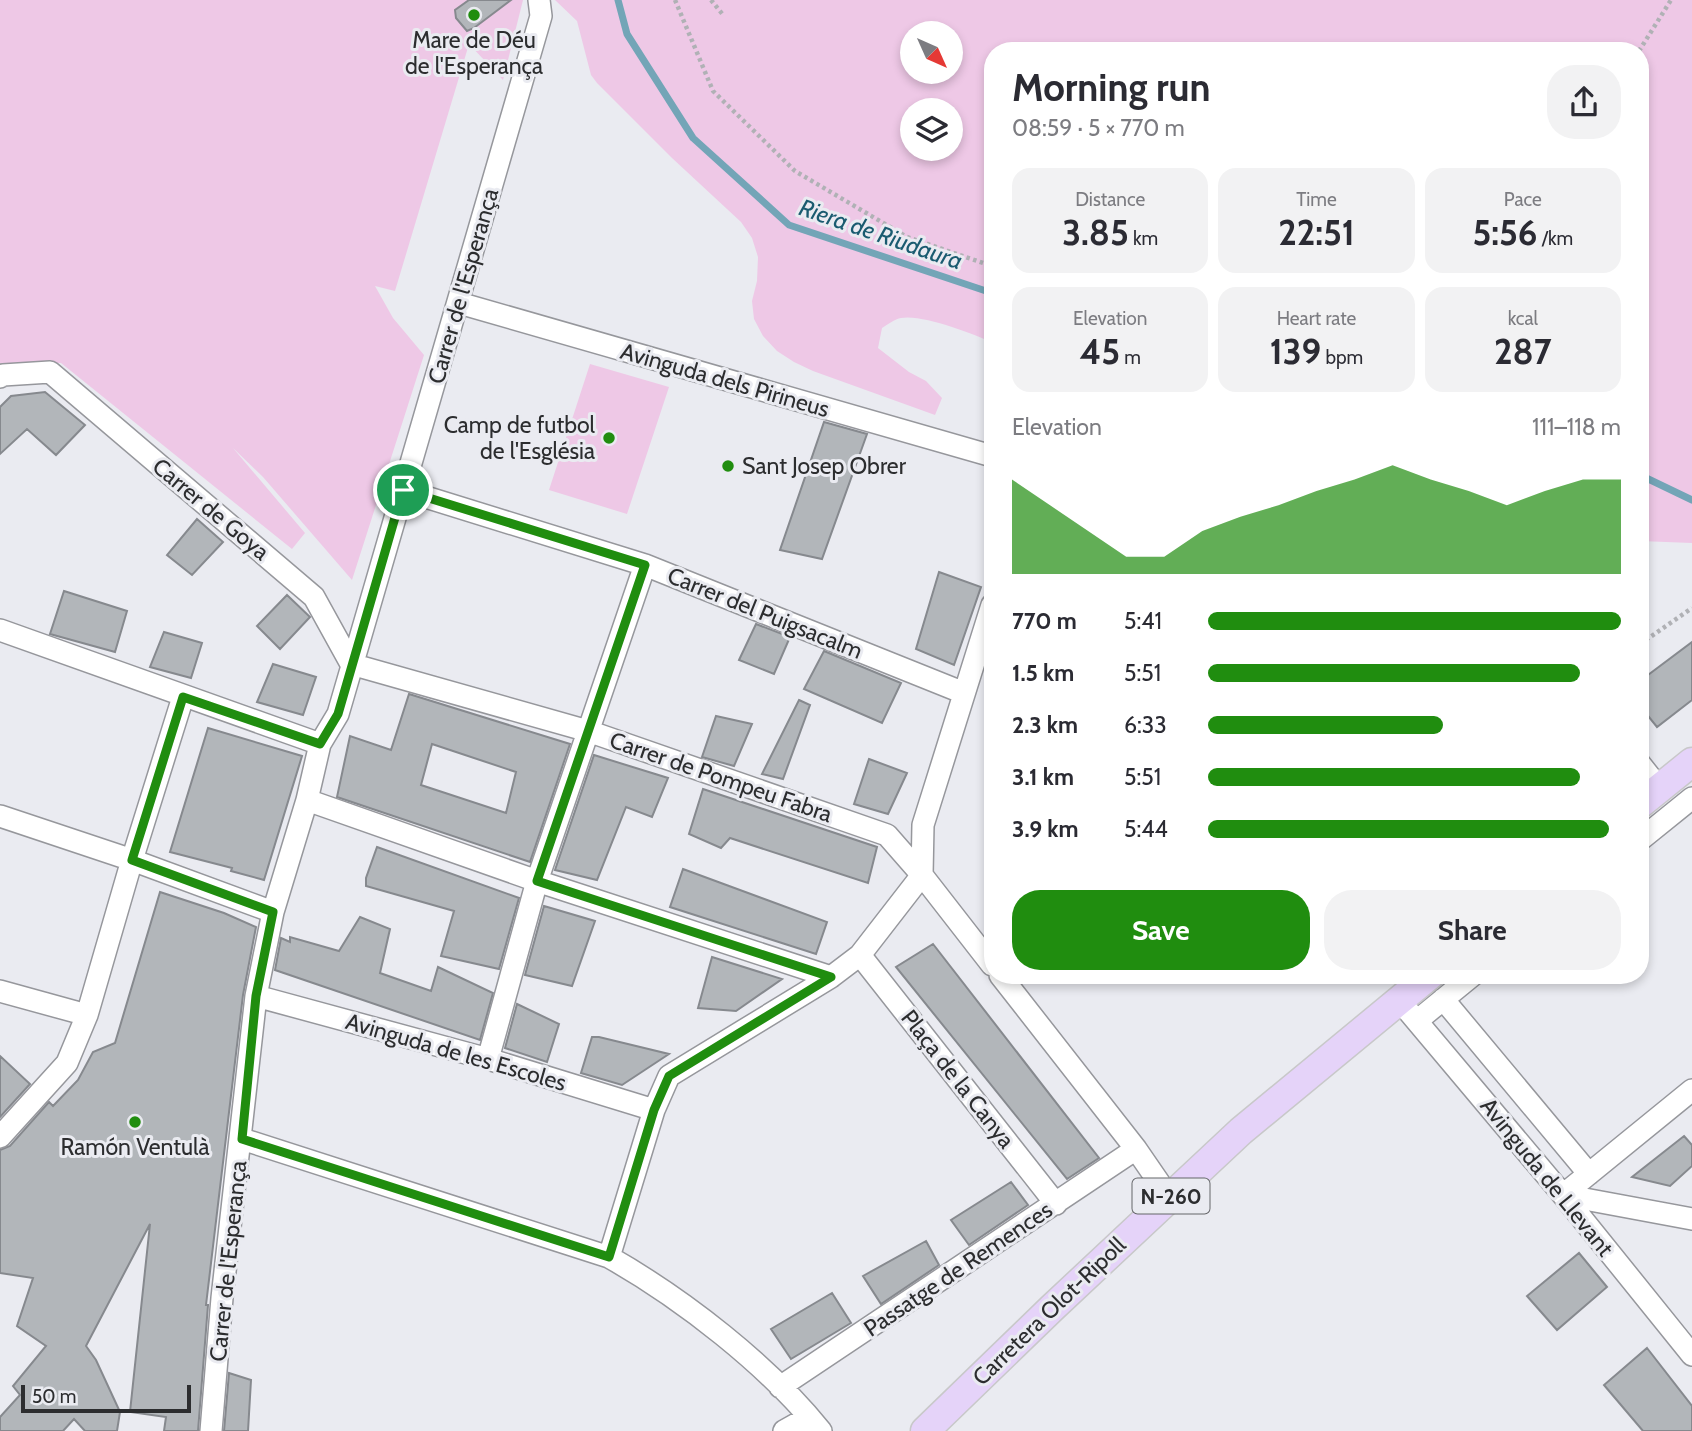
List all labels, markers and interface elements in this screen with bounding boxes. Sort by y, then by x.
marker: Mare de Déu de l'Esperança [466,7,482,23]
north arrow [900,21,962,84]
map controls [900,21,963,161]
place label: Mare de Déu de l'Esperança [405,26,543,80]
text: Morning run [1012,64,1211,111]
button: share [1547,65,1621,139]
button: layers [900,98,963,161]
text: 08:59 · 5 × 770 m [1012,114,1185,142]
street label: Carrer de l'Esperança [422,185,504,387]
text: Distance [1075,188,1145,211]
text: Time [1296,188,1337,211]
text: Pace [1504,188,1542,211]
water label: Riera de Riudaura [796,193,966,275]
text: 3.85 [1062,211,1129,254]
text: 22:51 [1278,211,1355,254]
text: 5:56 [1473,211,1538,254]
text: km [1129,227,1158,250]
text: /km [1538,227,1573,250]
text: Elevation [1073,307,1147,330]
text: Heart rate [1277,307,1356,330]
text: kcal [1508,307,1538,330]
text: 45 [1079,330,1120,373]
text: 139 [1270,330,1321,373]
text: 287 [1494,330,1552,373]
street label: Avinguda dels Pirineus [617,337,833,423]
text: m [1120,346,1141,369]
text: bpm [1321,346,1363,369]
place label: Camp de futbol de l'Església [444,411,596,465]
text: Elevation [1012,413,1102,441]
text: 111–118 m [1532,413,1621,441]
marker: Camp de futbol de l'Església [601,430,617,446]
street label: Carrer de Goya [147,452,275,566]
place label: Sant Josep Obrer [742,452,907,480]
marker: Sant Josep Obrer [720,458,736,474]
pin [373,460,433,520]
icon: arrive [384,471,422,509]
street label: Carrer del Puigsacalm [663,561,867,665]
text: 770 m [1012,607,1077,635]
text: 5:41 [1124,607,1162,635]
text: 1.5 km [1012,659,1074,687]
text: 5:51 [1124,659,1161,687]
text: 2.3 km [1012,711,1078,739]
text: 6:33 [1124,711,1167,739]
street label: Carrer de Pompeu Fabra [606,726,836,828]
text: 3.1 km [1012,763,1074,791]
text: 5:51 [1124,763,1161,791]
text: 3.9 km [1012,815,1078,843]
text: 5:44 [1124,815,1168,843]
button: Save [1012,890,1310,970]
button: Share [1324,890,1621,970]
street label: Plaça de la Canya [895,1004,1021,1154]
street label: Avinguda de les Escoles [343,1007,569,1097]
street label: Avinguda de Llevant [1475,1092,1620,1262]
marker: Ramón Ventulà [127,1114,143,1130]
place label: Ramón Ventulà [60,1133,210,1161]
street label: Carrer de l'Esperança [204,1159,252,1363]
road number: N-260 [1132,1178,1210,1214]
street label: Passatge de Remences [858,1196,1058,1342]
street label: Carretera Olot-Ripoll [967,1230,1132,1391]
scale bar [21,1382,191,1414]
text: 50 m [32,1385,76,1408]

